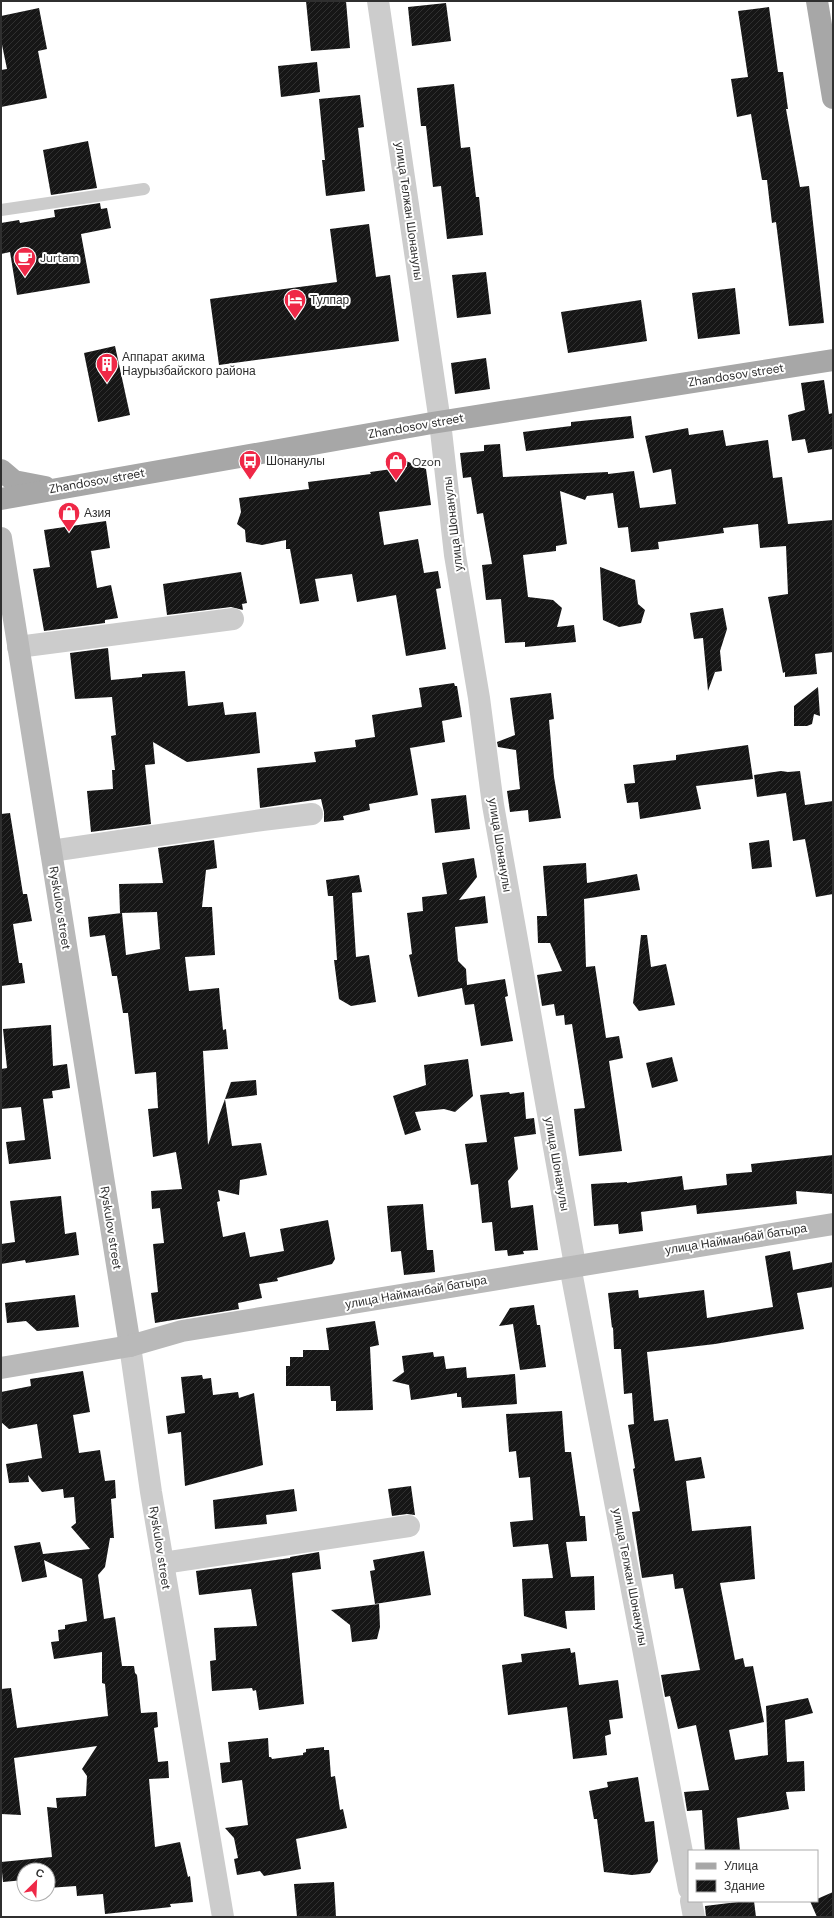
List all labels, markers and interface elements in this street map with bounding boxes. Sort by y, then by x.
street label: улица Телжан Шонанулы [391,141,427,281]
cafe icon: Jurtam [12,245,38,278]
place label: Jurtam [40,250,79,266]
hotel icon: Тулпар [282,287,308,320]
place label: Тулпар [310,292,350,308]
place label: Аппарат акима Наурызбайского района [122,349,256,379]
building icon: Аппарат акима Наурызбайского района [94,351,120,384]
street label: Zhandosov street [687,359,785,390]
street label: Zhandosov street [367,410,465,442]
bus stop icon: Шонанулы [237,448,263,481]
shop icon: Ozon [383,449,409,482]
place label: Шонанулы [266,453,325,469]
place label: Ozon [412,454,441,470]
street label: Zhandosov street [48,465,146,497]
street label: улица Шонанулы [439,476,467,572]
shop icon: Азия [56,500,82,533]
place label: Азия [84,505,111,521]
street label: улица Шонанулы [485,797,515,893]
street label: Ryskulov street [46,865,75,951]
street label: улица Шонанулы [541,1116,573,1212]
street label: Ryskulov street [97,1185,126,1271]
street label: улица Найманбай батыра [664,1220,808,1258]
street label: улица Найманбай батыра [344,1272,488,1312]
street label: Ryskulov street [146,1505,175,1591]
street label: улица Телжан Шонанулы [609,1507,651,1647]
legend [688,1850,818,1902]
text: Улица [724,1858,758,1874]
north arrow [16,1862,56,1902]
text: С [34,1865,47,1881]
text: Здание [724,1878,765,1894]

